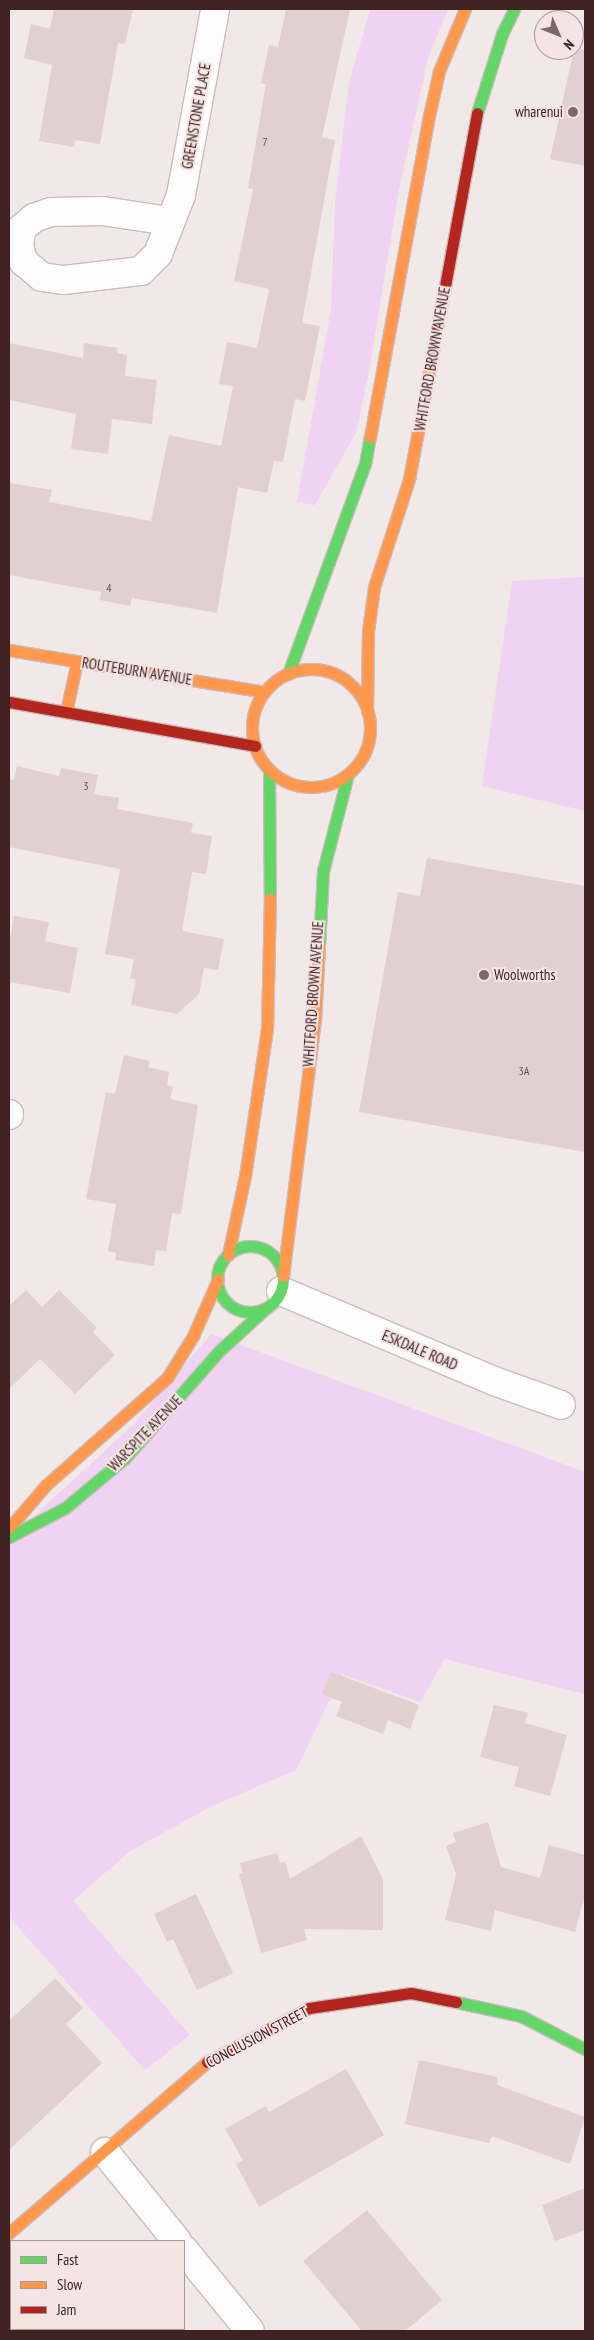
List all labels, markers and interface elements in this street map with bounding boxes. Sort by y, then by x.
north arrow [534,10,584,60]
text: N [560,36,578,54]
street label: GREENSTONE PLACE [178,62,214,170]
place label: wharenui [515,103,563,121]
marker: wharenui [567,106,579,118]
house number: 7 [262,135,268,149]
street label: WHITFORD BROWN AVENUE [410,285,454,433]
house number: 4 [106,581,112,595]
street label: ROUTEBURN AVENUE [81,653,193,689]
house number: 3 [83,779,89,793]
street label: WHITFORD BROWN AVENUE [299,920,327,1068]
place label: Woolworths [494,966,555,984]
marker: Woolworths [478,969,490,981]
house number: 3A [518,1064,530,1078]
street label: ESKDALE ROAD [379,1326,461,1374]
street label: WARSPITE AVENUE [104,1391,186,1475]
street label: CONCLUSION STREET [203,2003,311,2071]
legend [10,2240,185,2330]
text: Fast [57,2250,78,2269]
text: Slow [57,2275,82,2294]
text: Jam [57,2300,76,2319]

